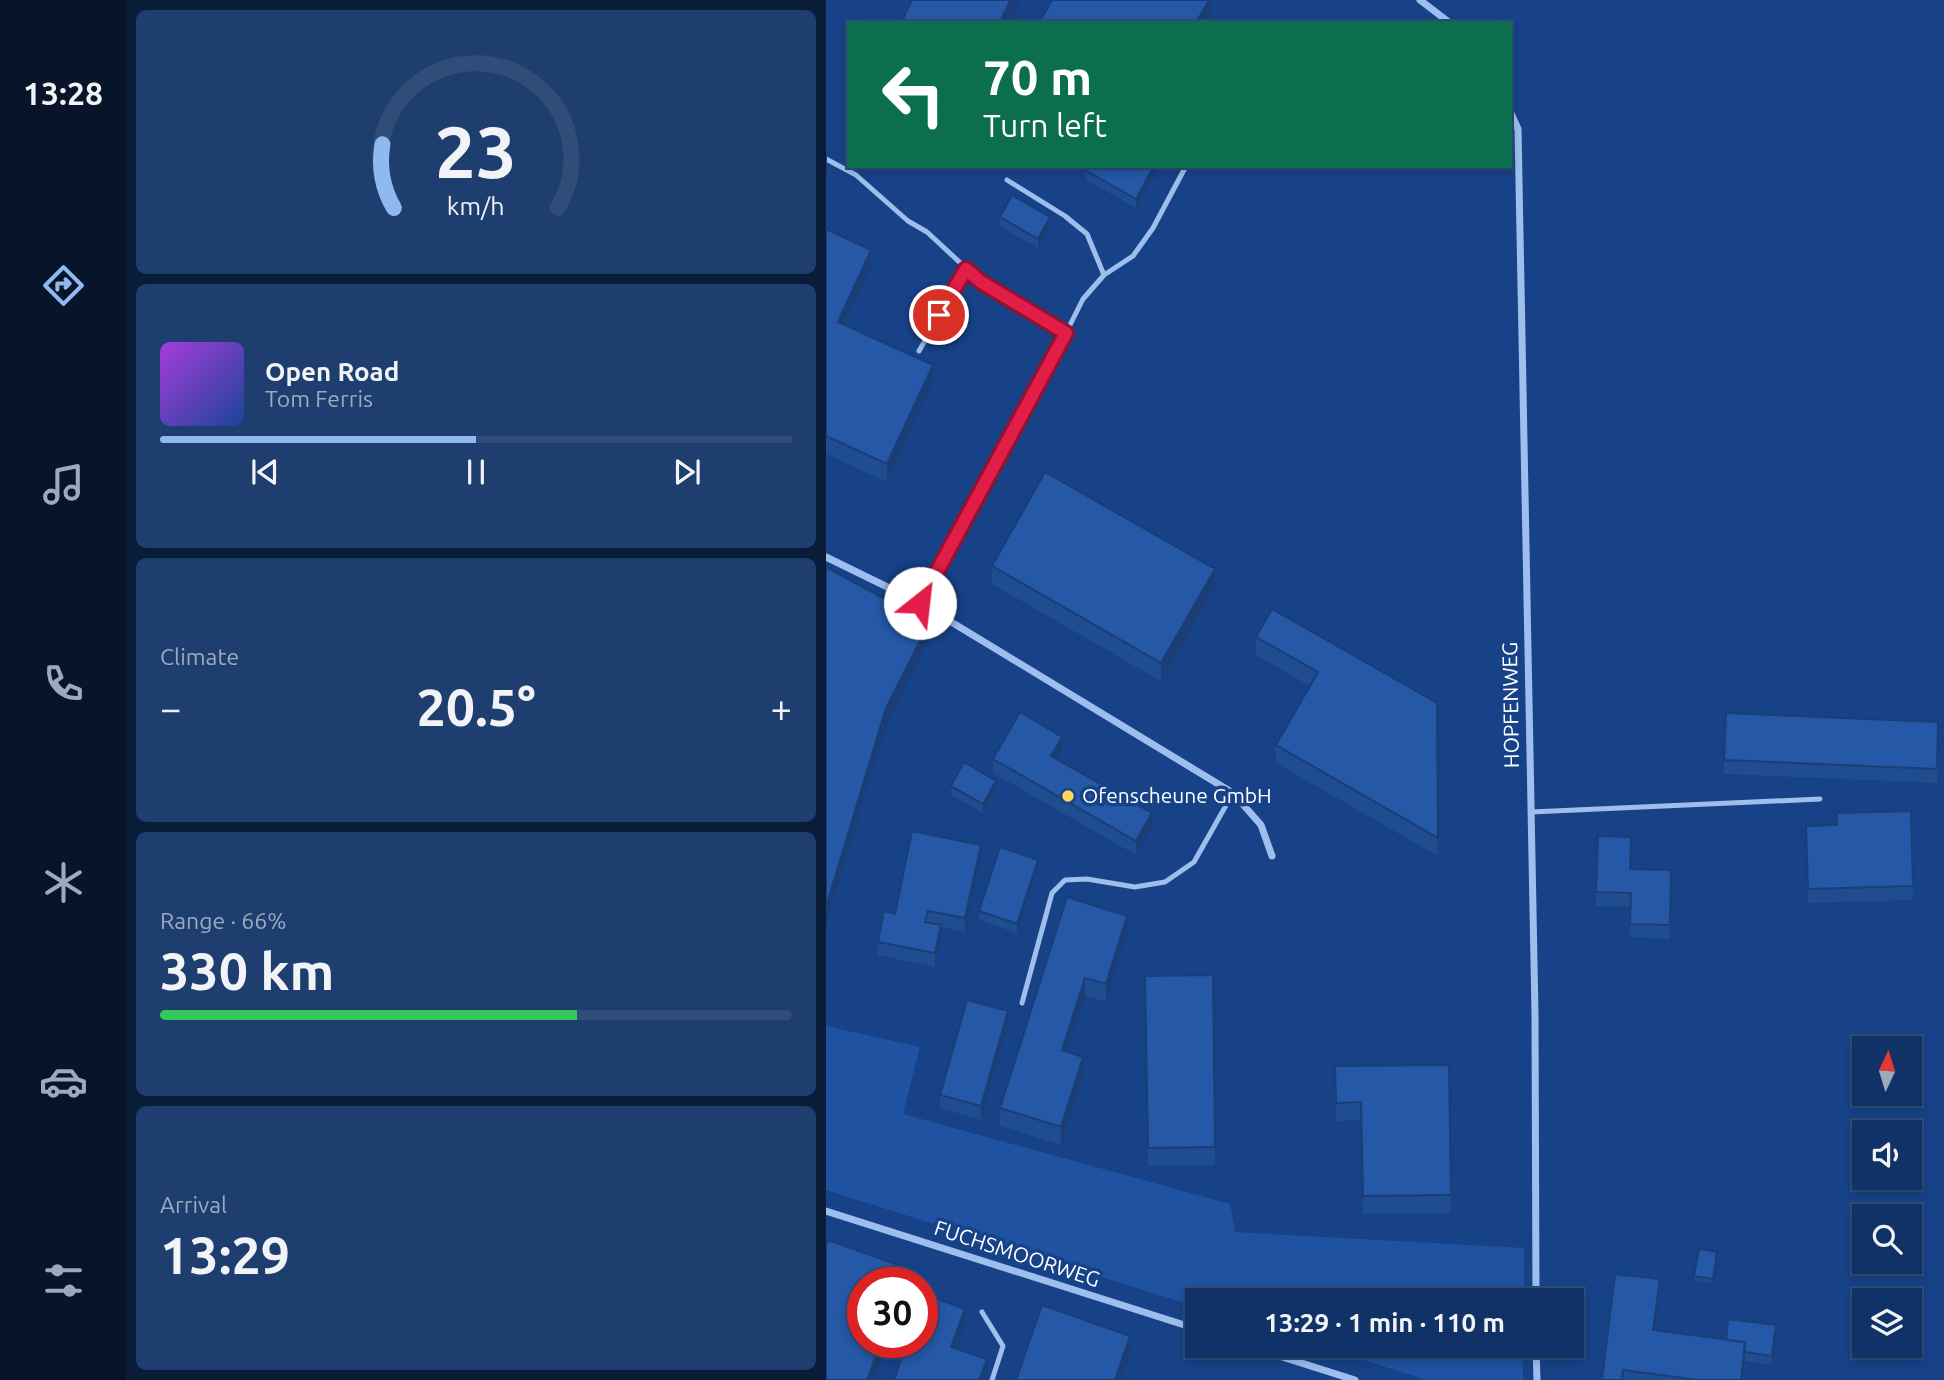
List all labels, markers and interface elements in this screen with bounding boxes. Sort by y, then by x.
icon: left [868,49,959,140]
text: 70 m [983,49,1092,104]
text: 13:28 [23,75,103,111]
text: Turn left [983,107,1107,143]
text: 23 [435,110,517,192]
text: km/h [447,192,505,220]
icon: directions [39,261,88,310]
pin [909,285,969,345]
icon: arrive [920,296,958,334]
text: Open Road [265,357,399,386]
text: Tom Ferris [265,386,373,411]
icon: previous [246,453,284,491]
icon: pause [457,453,495,491]
icon: next [668,453,706,491]
icon: music [39,460,88,509]
position arrow [883,566,957,640]
street label: HOPFENWEG [1497,642,1523,768]
text: Climate [160,644,239,669]
icon: phone [39,659,88,708]
text: 20.5° [416,678,536,736]
text: − [160,687,181,729]
text: + [771,687,792,729]
place label: Ofenscheune GmbH [1082,783,1272,807]
marker: Ofenscheune GmbH [1060,788,1076,804]
icon: climate [39,858,88,907]
text: Range · 66% [160,908,287,933]
text: 330 km [160,942,334,1000]
north arrow [1852,1036,1922,1106]
map controls [1852,1036,1922,1358]
icon: car [39,1057,88,1106]
button: sound [1852,1120,1922,1190]
text: Arrival [160,1192,227,1217]
button: search [1852,1204,1922,1274]
street label: FUCHSMOORWEG [932,1215,1103,1291]
text: 13:29 [160,1226,290,1284]
icon: filters [39,1256,88,1305]
speed limit sign: 30 [847,1267,938,1358]
button: layers [1852,1288,1922,1358]
text: 13:29 · 1 min · 110 m [1264,1308,1505,1337]

